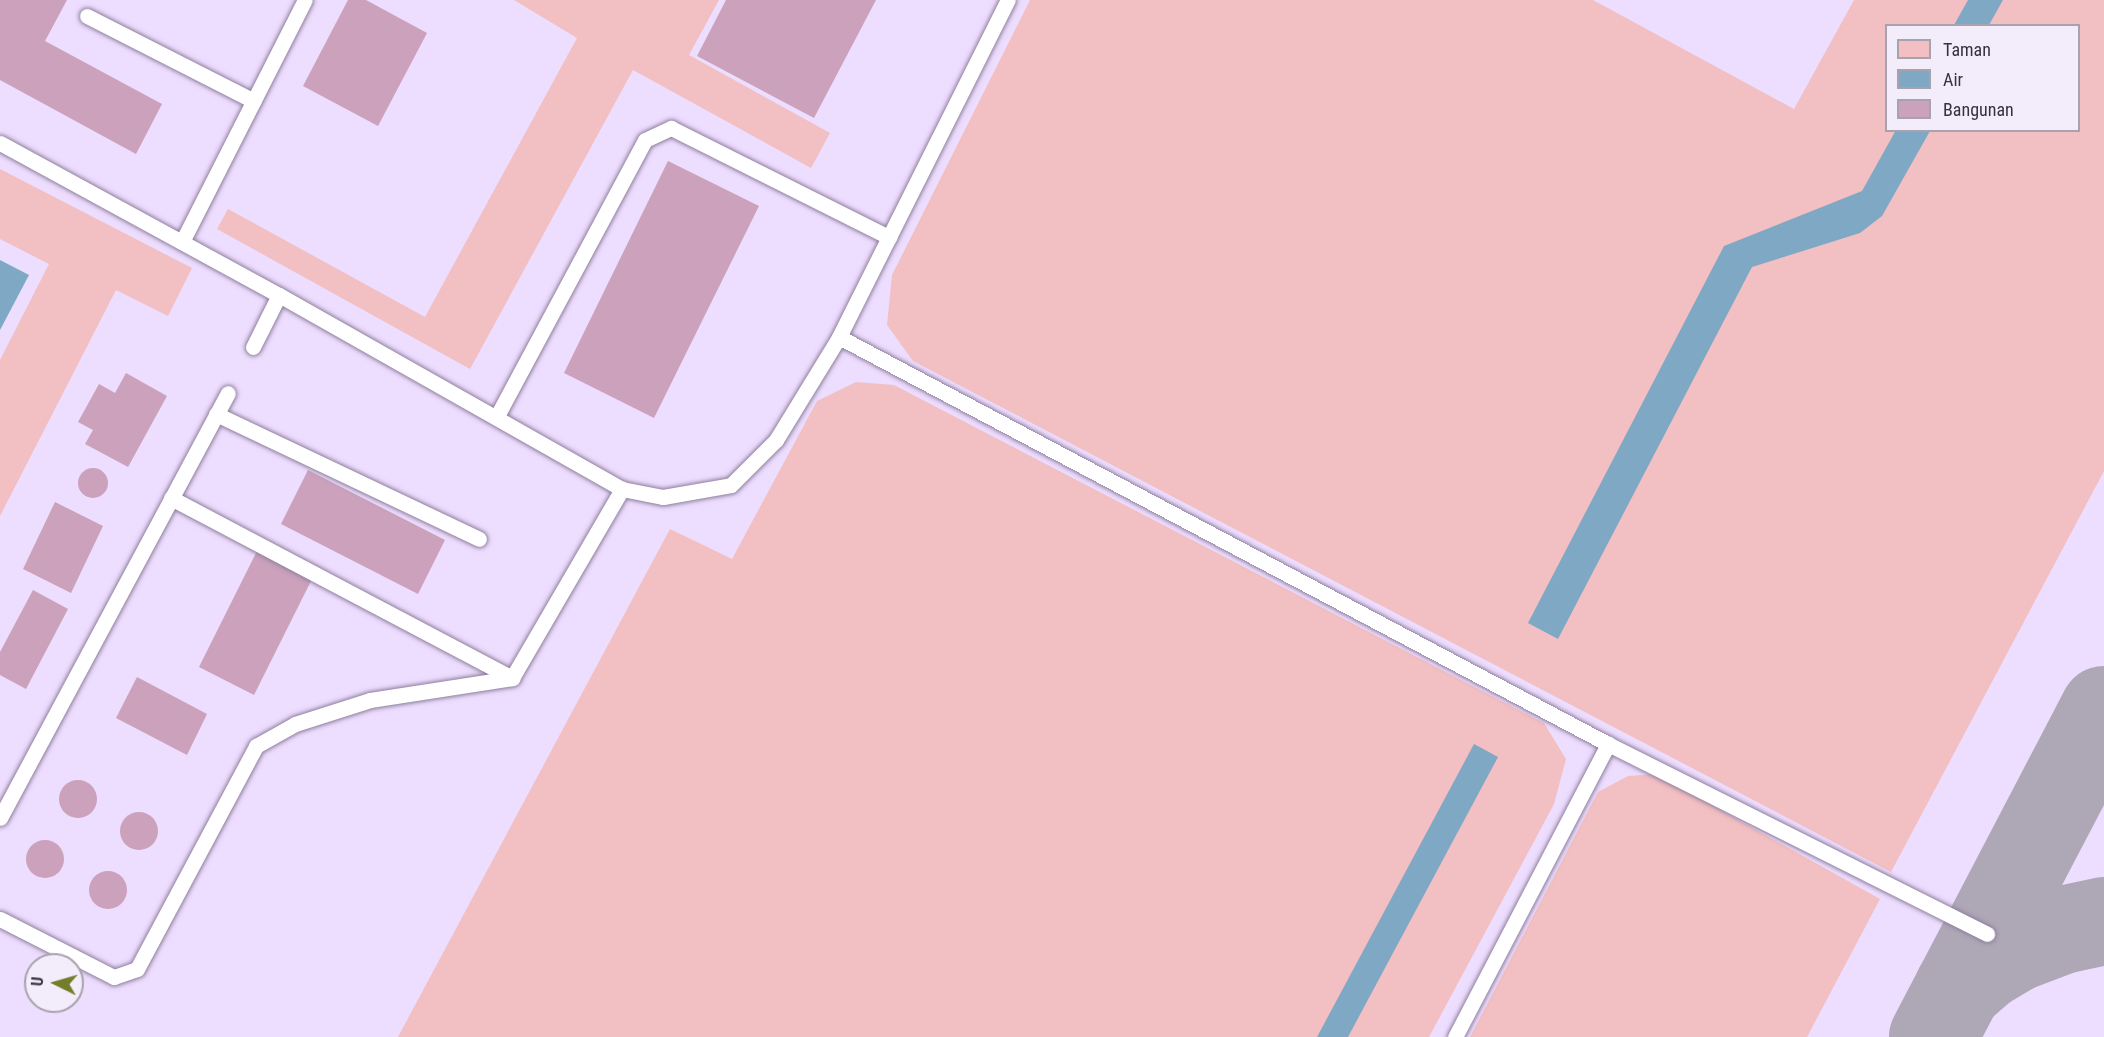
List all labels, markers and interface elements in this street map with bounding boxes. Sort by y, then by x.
legend [1885,24,2080,132]
text: Taman [1943,39,1991,60]
text: Air [1943,69,1963,90]
text: Bangunan [1943,99,2014,120]
north arrow [24,953,84,1013]
text: U [28,976,47,987]

